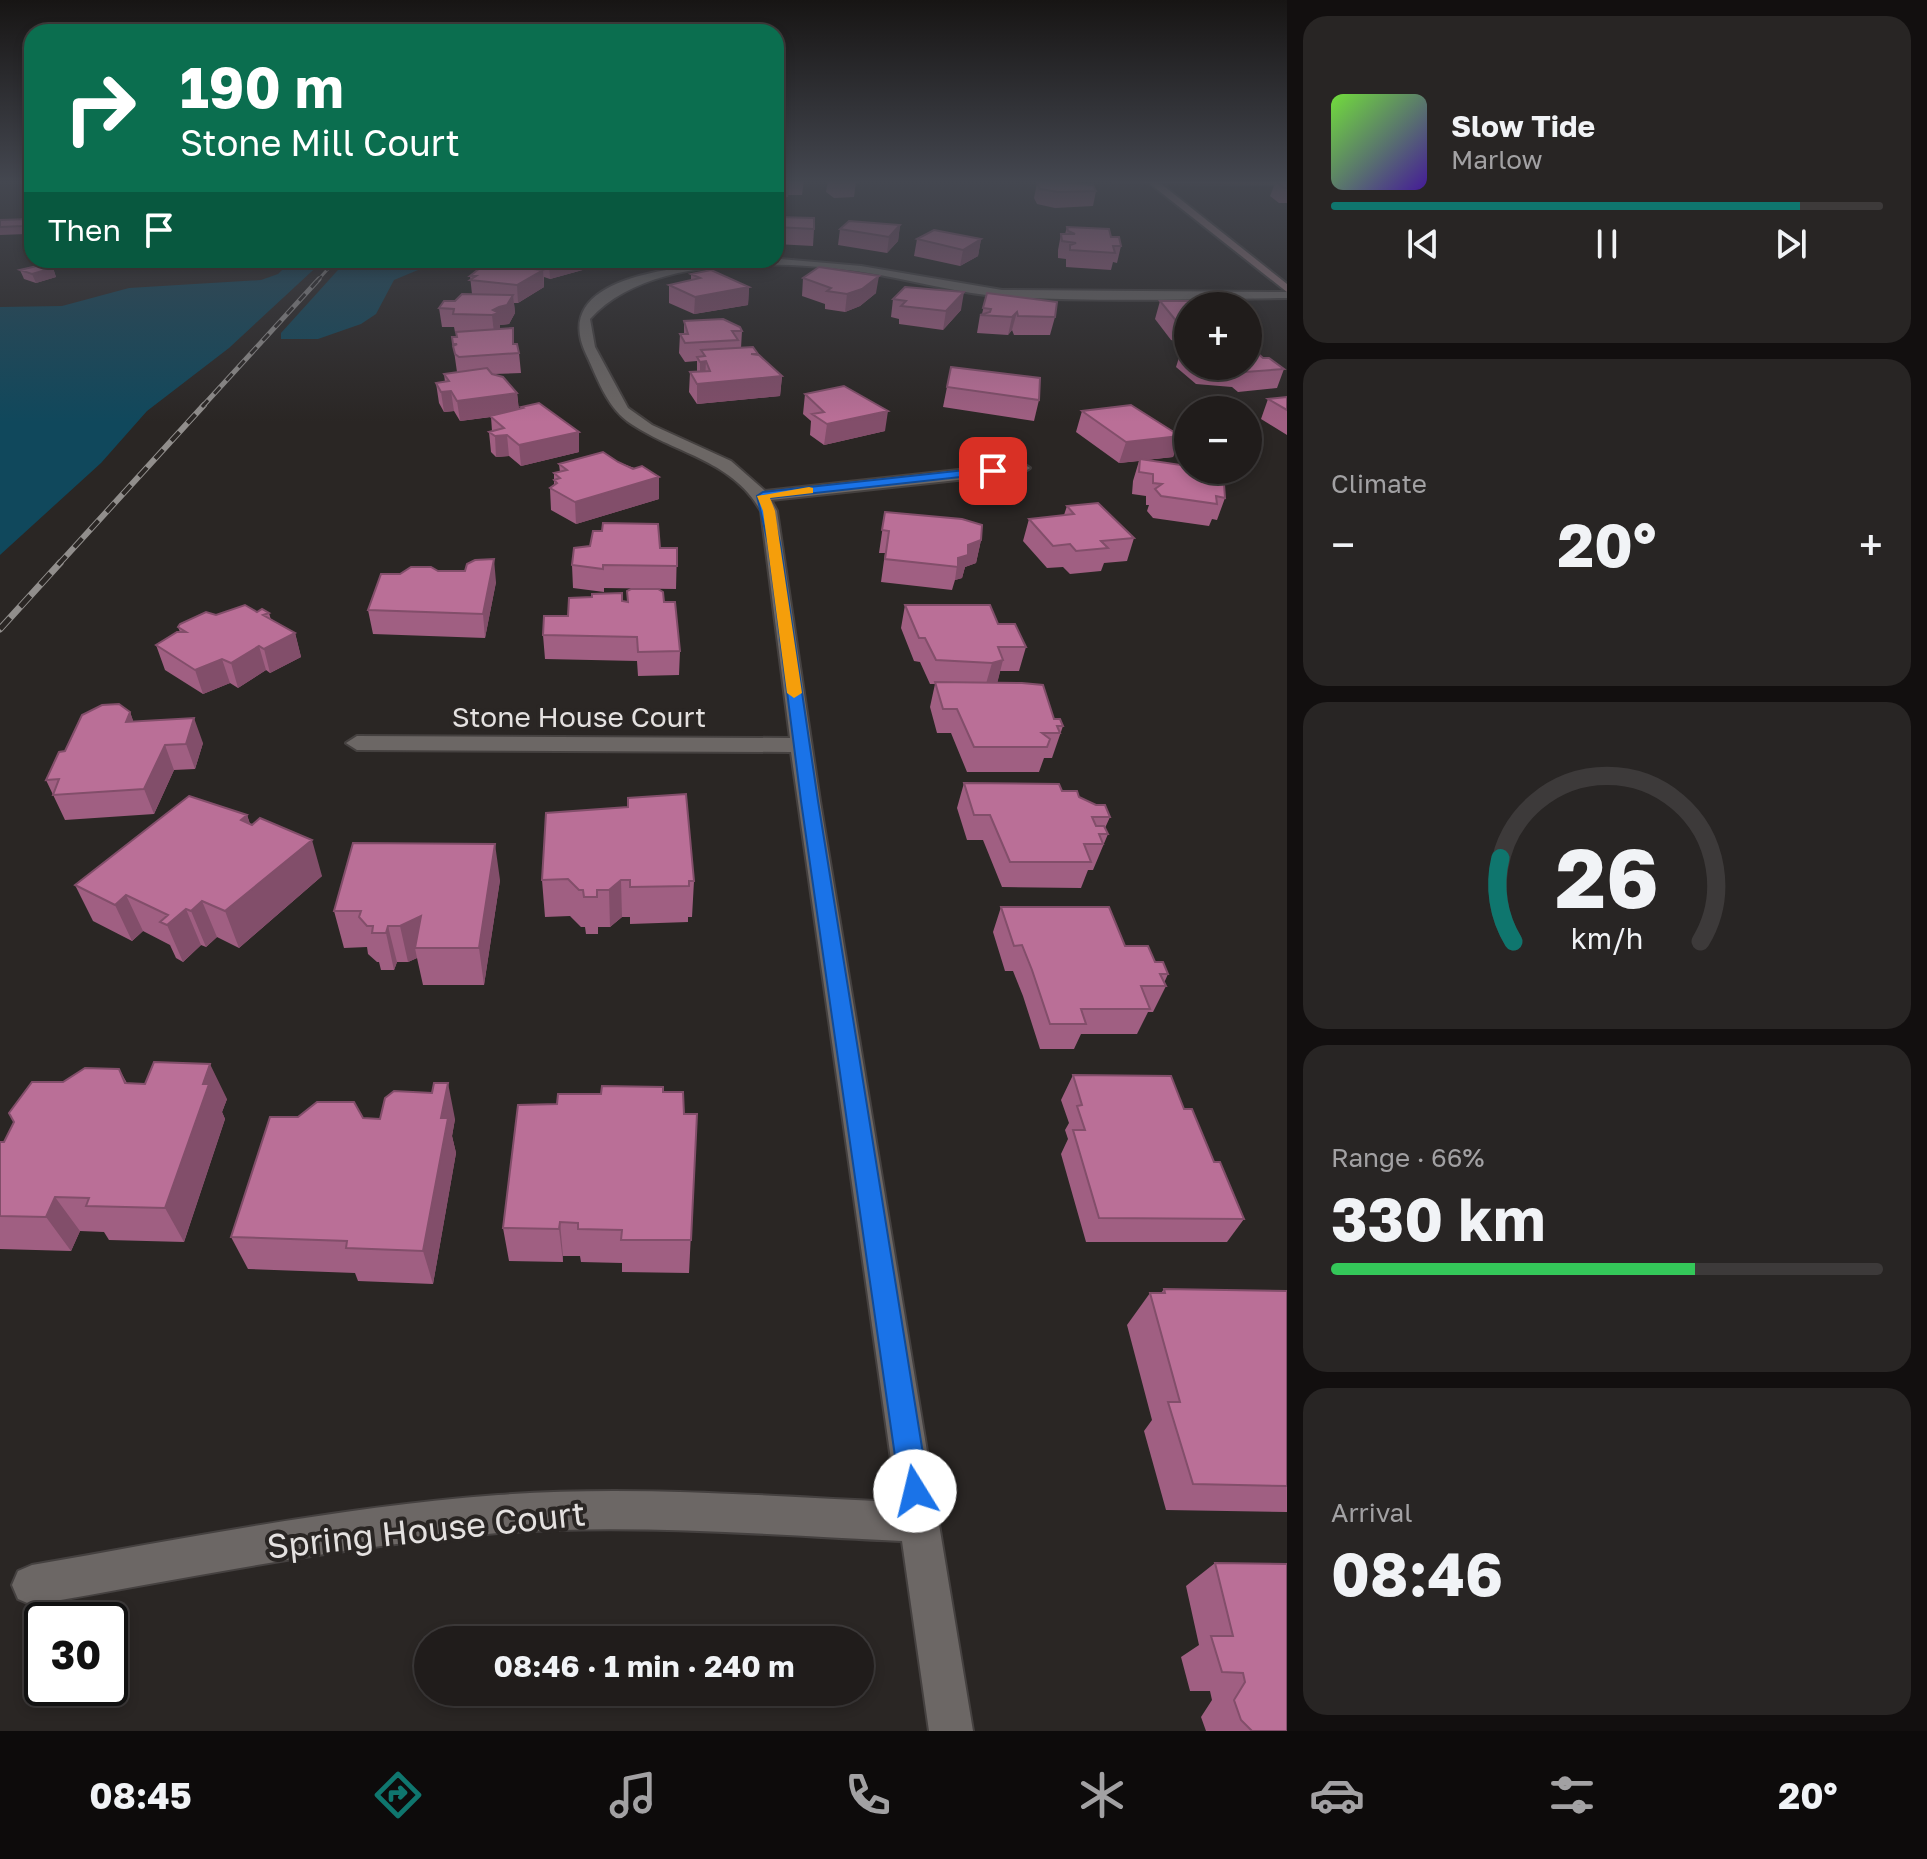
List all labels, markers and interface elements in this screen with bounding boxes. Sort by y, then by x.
text: 190 m [180,53,344,120]
icon: right [48,56,152,160]
text: Slow Tide [1451,108,1595,144]
text: Stone Mill Court [180,121,460,164]
text: Marlow [1451,144,1543,175]
icon: arrive [137,208,181,252]
text: Then [48,212,121,248]
icon: previous [1401,222,1445,266]
icon: pause [1585,222,1629,266]
icon: next [1769,222,1813,266]
map controls [1174,292,1262,484]
button: + [1174,292,1262,380]
button: − [1174,396,1262,484]
pin [959,437,1027,505]
icon: arrive [971,449,1015,493]
text: Climate [1331,468,1427,499]
text: 20° [1558,508,1657,580]
text: − [1331,518,1355,571]
text: + [1859,518,1883,571]
street label: Stone House Court [452,700,706,733]
text: 26 [1555,825,1659,925]
text: km/h [1571,921,1643,955]
text: Range · 66% [1331,1142,1484,1173]
text: 330 km [1331,1182,1546,1254]
position arrow [873,1449,957,1533]
street label: Spring House Court [265,1492,587,1566]
text: Arrival [1331,1497,1412,1528]
text: 08:46 [1331,1537,1503,1609]
speed limit sign: 30 [24,1602,128,1706]
text: 08:46 · 1 min · 240 m [493,1648,795,1684]
icon: directions [370,1767,426,1823]
icon: music [605,1767,661,1823]
icon: phone [840,1767,896,1823]
icon: climate [1074,1767,1130,1823]
icon: car [1309,1767,1365,1823]
icon: filters [1544,1767,1600,1823]
text: 08:45 [89,1774,192,1817]
text: 20° [1778,1774,1838,1817]

